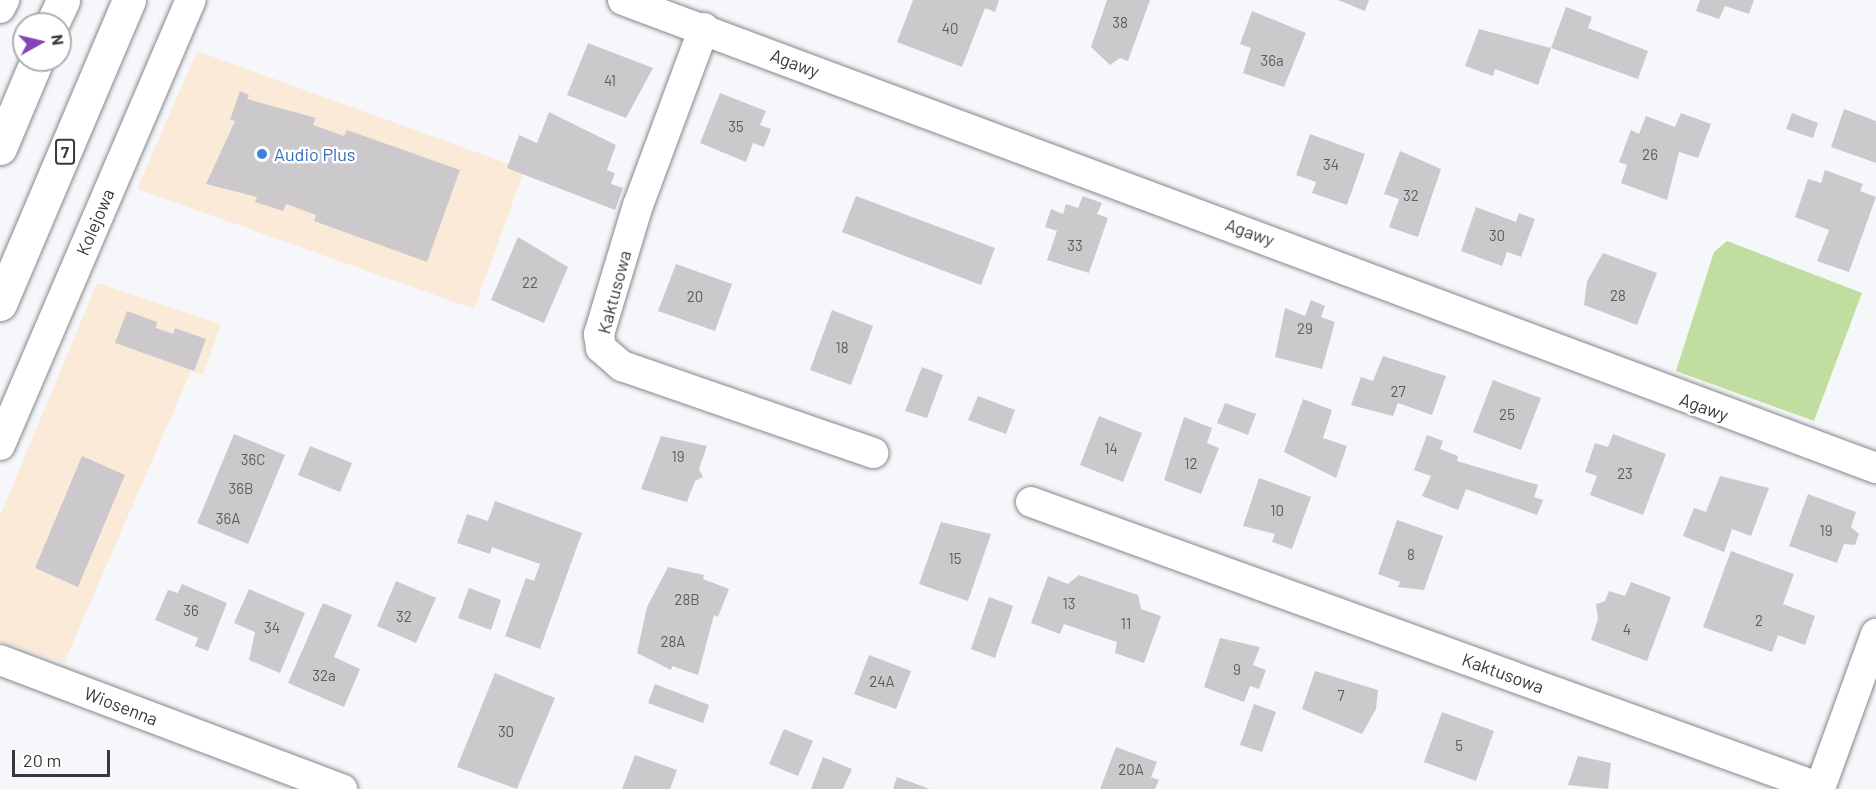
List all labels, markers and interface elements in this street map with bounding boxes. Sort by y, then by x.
north arrow [12,12,72,72]
house number: 38 [1112,14,1128,32]
house number: 40 [942,20,958,38]
text: N [48,33,68,46]
street label: Agawy [768,44,822,82]
house number: 36a [1260,52,1284,70]
house number: 41 [604,72,616,90]
house number: 35 [728,118,744,136]
road number: 7 [54,139,76,165]
place label: Audio Plus [274,143,356,165]
house number: 26 [1642,146,1658,164]
marker: Audio Plus [255,147,269,161]
house number: 34 [1323,156,1339,174]
street label: Kolejowa [71,186,119,258]
house number: 32 [1403,187,1419,205]
street label: Agawy [1223,213,1277,251]
house number: 30 [1489,227,1505,245]
house number: 33 [1067,237,1083,255]
street label: Kaktusowa [593,248,635,336]
house number: 22 [522,274,538,292]
house number: 28 [1610,287,1626,305]
house number: 20 [687,288,703,306]
house number: 29 [1297,320,1313,338]
house number: 18 [835,339,849,357]
house number: 27 [1390,383,1406,401]
street label: Agawy [1677,388,1731,426]
house number: 25 [1499,406,1515,424]
house number: 14 [1104,440,1118,458]
house number: 19 [671,448,685,466]
house number: 36C [241,451,265,469]
house number: 12 [1184,455,1198,473]
house number: 23 [1617,465,1633,483]
house number: 36B [229,480,253,498]
house number: 10 [1270,502,1284,520]
house number: 36A [216,510,240,528]
house number: 19 [1819,522,1833,540]
house number: 8 [1407,546,1415,564]
house number: 15 [949,550,961,568]
house number: 28B [674,591,700,609]
house number: 13 [1063,595,1075,613]
house number: 36 [183,602,199,620]
house number: 32 [396,608,412,626]
house number: 2 [1755,612,1763,630]
house number: 11 [1121,615,1131,633]
house number: 34 [264,619,280,637]
house number: 4 [1623,621,1631,639]
house number: 28A [661,633,685,651]
street label: Kaktusowa [1459,648,1547,698]
house number: 9 [1233,661,1241,679]
house number: 32a [312,667,336,685]
house number: 24A [869,673,895,691]
street label: Wiosenna [81,682,161,730]
house number: 7 [1337,687,1345,705]
house number: 30 [498,723,514,741]
house number: 5 [1455,737,1463,755]
scale bar [15,738,112,776]
text: 20 m [23,749,61,771]
house number: 20A [1118,761,1144,779]

